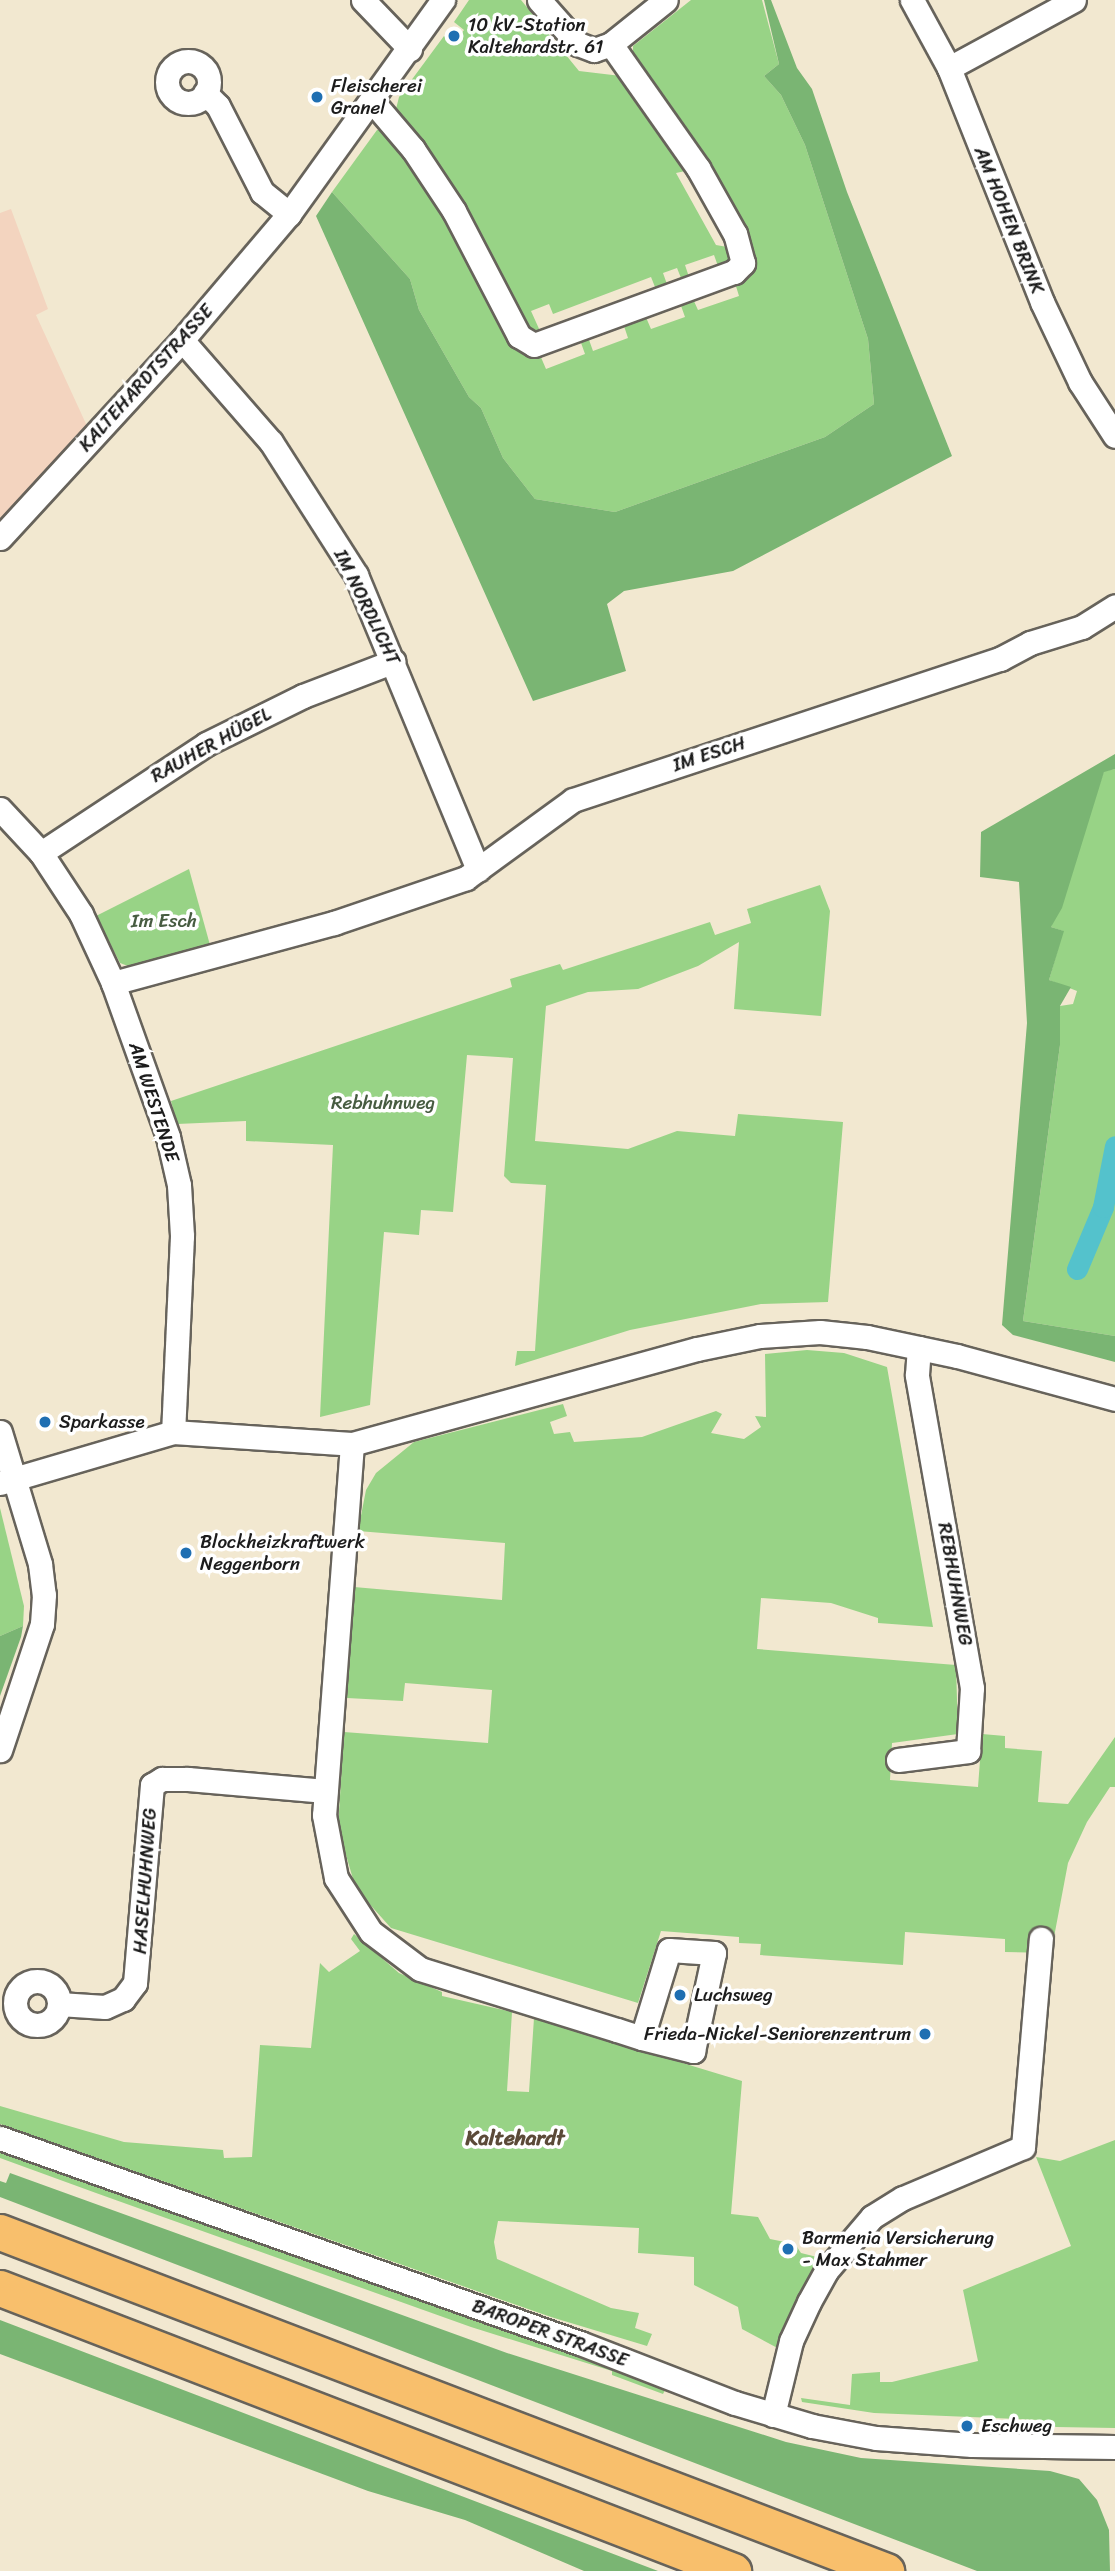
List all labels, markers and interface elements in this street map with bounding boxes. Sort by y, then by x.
place label: 10 kV-Station Kaltehardstr. 61 [468,14,603,58]
marker: 10 kV-Station Kaltehardstr. 61 [446,28,462,44]
place label: Fleischerei Granel [331,75,422,119]
marker: Fleischerei Granel [309,89,325,105]
street label: AM HOHEN BRINK [969,143,1049,297]
street label: KALTEHARDTSTRASSE [74,300,218,456]
street label: IM NORDLICHT [329,545,405,669]
street label: RAUHER HÜGEL [147,703,275,787]
street label: IM ESCH [669,731,749,777]
park label: Im Esch [131,910,197,932]
street label: AM WESTENDE [124,1039,184,1165]
park label: Rebhuhnweg [331,1092,435,1114]
place label: Sparkasse [59,1411,145,1433]
marker: Sparkasse [37,1414,53,1430]
street label: REBHUHNWEG [933,1521,977,1647]
place label: Blockheizkraftwerk Neggenborn [200,1531,365,1575]
marker: Blockheizkraftwerk Neggenborn [178,1545,194,1561]
street label: HASELHUHNWEG [129,1807,161,1955]
place label: Luchsweg [694,1984,773,2006]
marker: Luchsweg [672,1987,688,2003]
place label: Frieda-Nickel-Seniorenzentrum [644,2023,911,2045]
marker: Frieda-Nickel-Seniorenzentrum [917,2026,933,2042]
district label: Kaltehardt [466,2125,564,2151]
place label: Barmenia Versicherung - Max Stahmer [802,2227,994,2271]
marker: Barmenia Versicherung - Max Stahmer [780,2241,796,2257]
street label: BAROPER STRASSE [468,2294,632,2372]
place label: Eschweg [981,2415,1052,2437]
marker: Eschweg [959,2418,975,2434]

